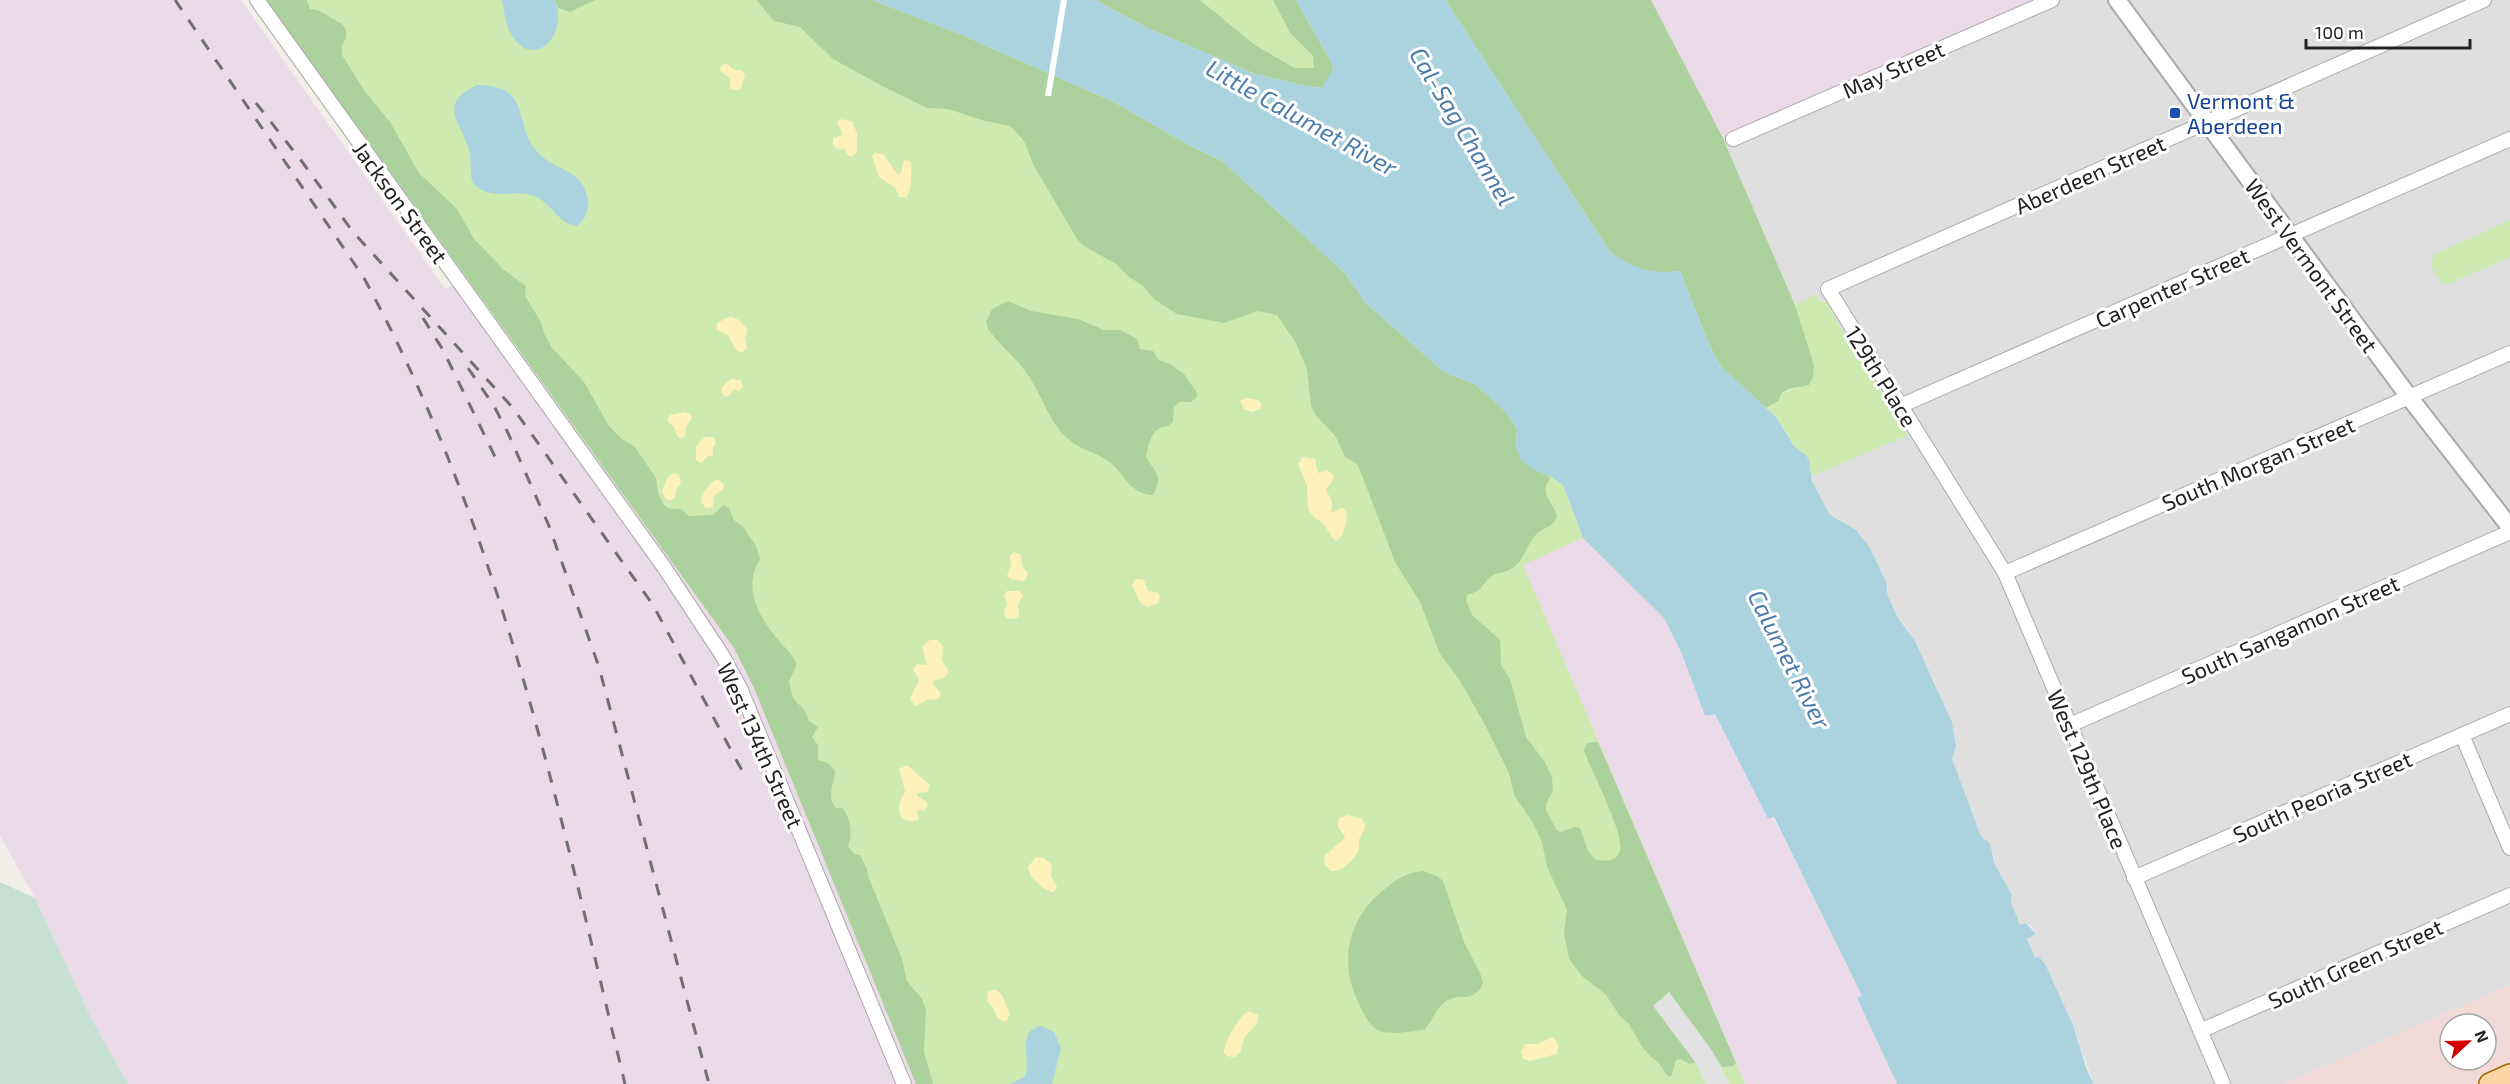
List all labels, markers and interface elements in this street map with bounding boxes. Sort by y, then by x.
scale bar [2306,12,2470,50]
text: 100 m [2315,21,2364,43]
street label: May Street [1838,35,1948,103]
water label: Cal-Sag Channel [1404,42,1522,210]
water label: Little Calumet River [1202,53,1403,182]
place label: Vermont & Aberdeen [2187,87,2295,138]
marker: Vermont & Aberdeen [2168,106,2182,120]
street label: Aberdeen Street [2011,129,2169,219]
street label: Jackson Street [348,136,454,268]
street label: West Vermont Street [2240,173,2384,357]
street label: Carpenter Street [2091,241,2253,333]
street label: 129th Place [1841,321,1923,431]
street label: South Morgan Street [2158,411,2358,515]
street label: South Sangamon Street [2177,569,2403,689]
water label: Calumet River [1743,585,1838,734]
street label: West 134th Street [713,658,809,832]
street label: West 129th Place [2043,685,2133,853]
street label: South Peoria Street [2229,745,2415,847]
street label: South Green Street [2264,913,2446,1013]
north arrow [2438,1012,2498,1072]
text: N [2471,1027,2493,1045]

